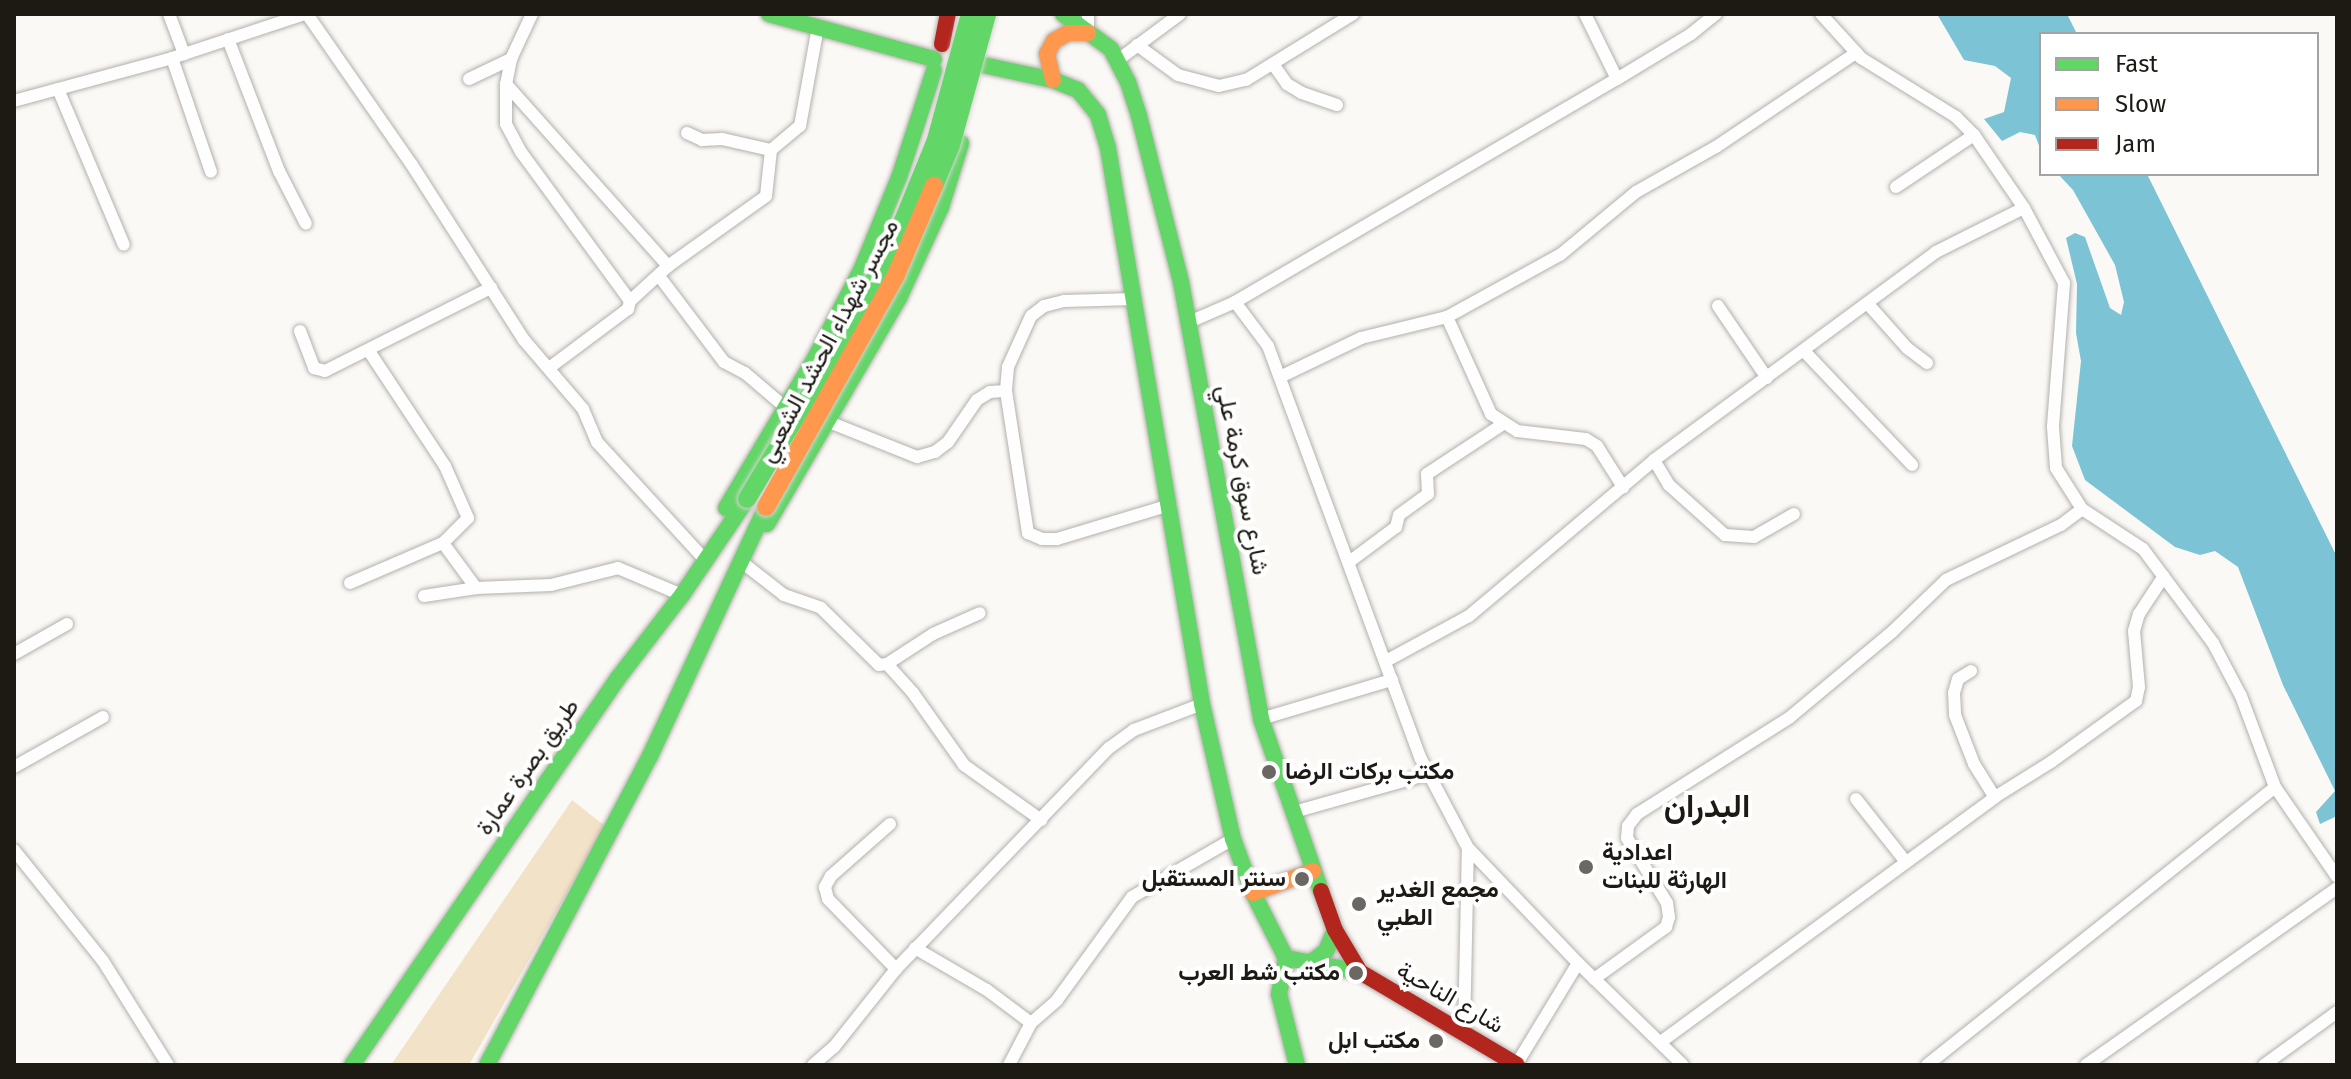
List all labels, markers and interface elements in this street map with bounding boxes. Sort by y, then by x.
legend [2039,32,2319,176]
text: Fast [2115,50,2158,78]
text: Slow [2115,90,2166,118]
text: Jam [2115,130,2156,158]
street label: مجسر شهداء الحشد الشعبي [753,215,905,467]
street label: شارع سوق كرمة علي [1209,383,1275,577]
street label: طريق بصرة عمارة [470,693,586,841]
place label: مكتب بركات الرضا [1285,758,1454,786]
marker: مكتب بركات الرضا [1260,763,1278,781]
district label: البدران [1664,787,1750,825]
place label: اعدادية الهارثة للبنات [1602,839,1727,895]
marker: اعدادية الهارثة للبنات [1577,858,1595,876]
place label: سنتر المستقبل [1142,865,1286,893]
marker: سنتر المستقبل [1293,870,1311,888]
place label: مجمع الغدير الطبي [1377,876,1499,932]
marker: مجمع الغدير الطبي [1348,893,1370,915]
street label: شارع الناحية [1391,956,1509,1040]
place label: مكتب شط العرب [1178,959,1340,987]
marker: مكتب شط العرب [1347,964,1365,982]
place label: مكتب ابل [1328,1027,1420,1055]
marker: مكتب ابل [1427,1032,1445,1050]

